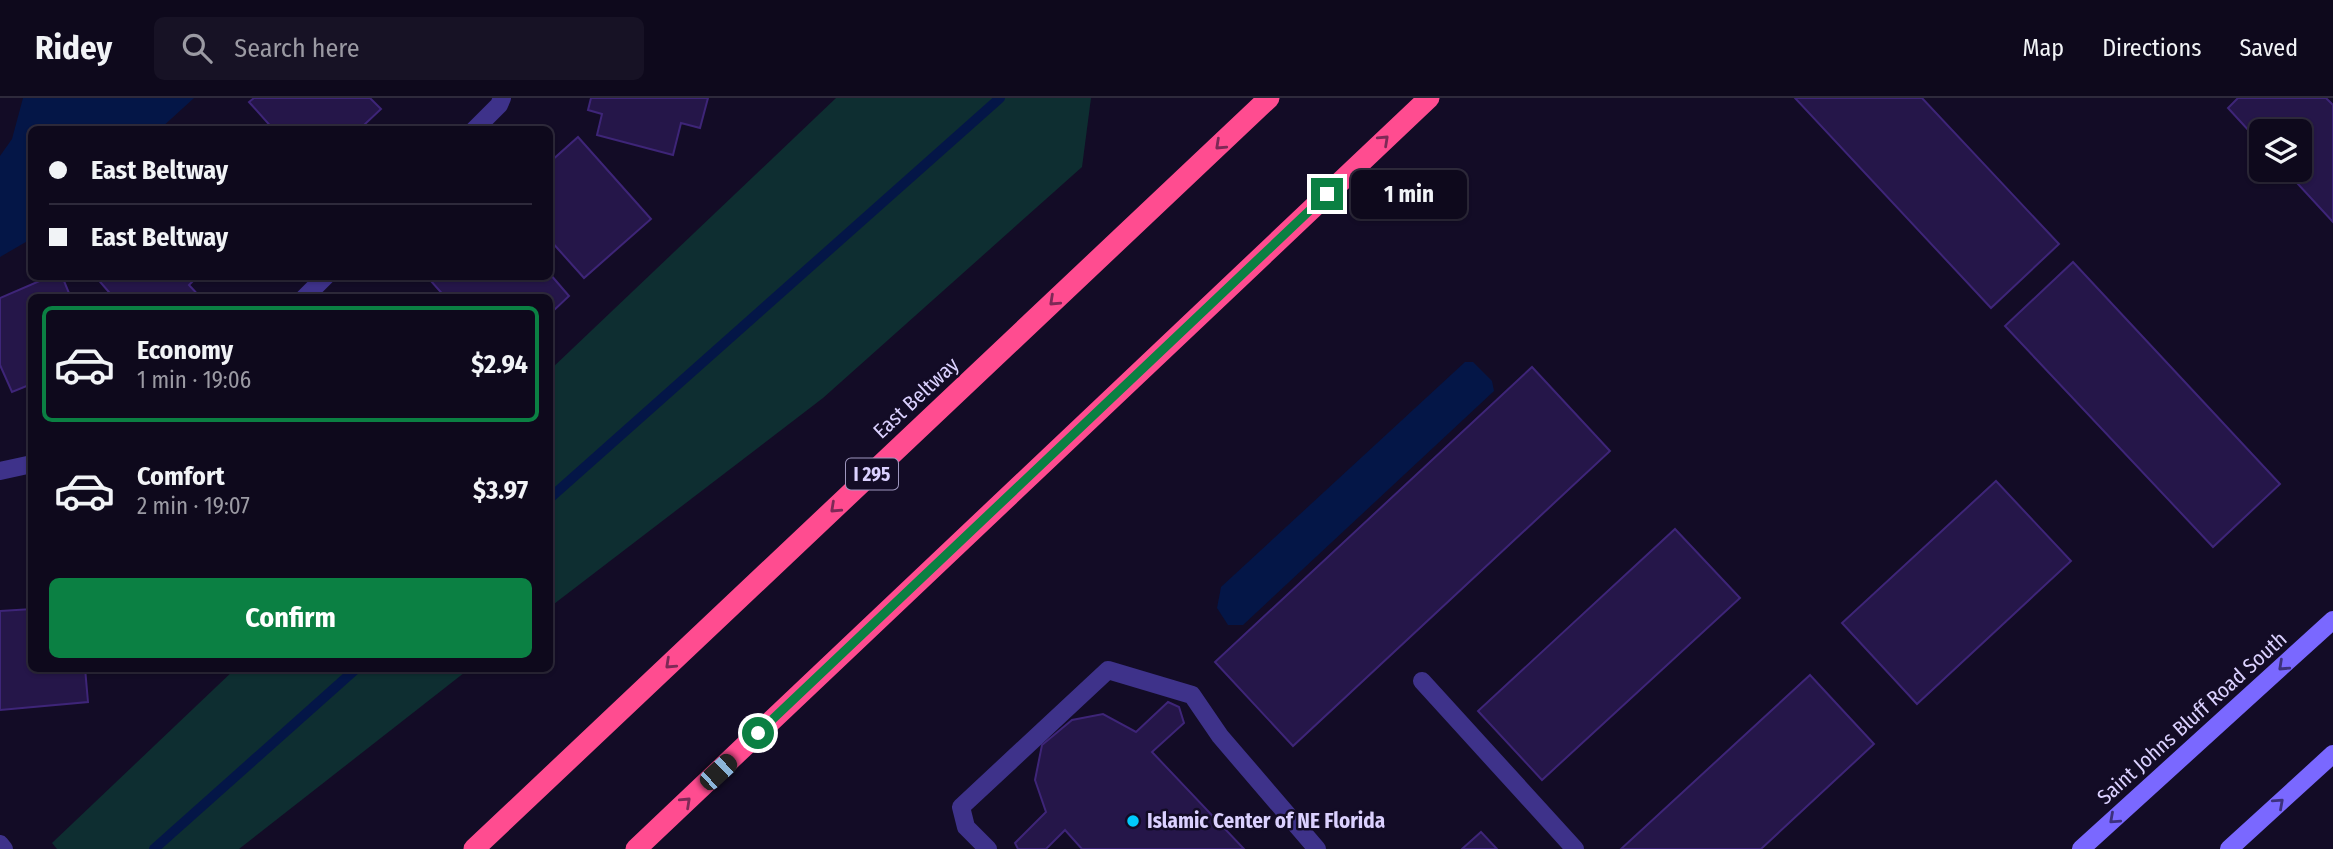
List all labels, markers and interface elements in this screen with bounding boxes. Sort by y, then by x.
search box [154,17,644,80]
text: Ridey [35,28,112,68]
icon: search [178,29,216,67]
text: Search here [234,33,360,64]
text: Map [2023,34,2064,62]
text: Directions [2102,34,2201,62]
text: Saved [2239,34,2298,62]
map controls [2249,119,2312,182]
button: layers [2249,119,2312,182]
one-way arrow [1215,136,1228,149]
one-way arrow [1376,136,1389,149]
text: East Beltway [91,155,228,186]
callout: 1 min [1352,170,1467,218]
route end [1311,178,1343,210]
text: 1 min [1384,180,1434,208]
text: East Beltway [91,222,228,253]
one-way arrow [1049,293,1062,305]
icon: car [53,333,116,396]
text: Economy [137,335,233,366]
text: $2.94 [471,349,528,380]
street label: East Beltway [868,351,965,444]
text: 1 min · 19:06 [137,366,251,394]
road number: I 295 [846,458,898,490]
icon: car [53,459,116,522]
text: Comfort [137,461,225,492]
text: $3.97 [473,475,528,506]
text: 2 min · 19:07 [137,492,250,520]
one-way arrow [830,499,843,512]
button: Confirm [49,578,532,658]
street label: Saint Johns Bluff Road South [2092,626,2292,810]
one-way arrow [665,656,678,668]
one-way arrow [2278,658,2291,671]
route start [742,717,774,749]
car [696,750,741,794]
one-way arrow [678,798,691,810]
one-way arrow [2271,799,2284,811]
place label: Islamic Center of NE Florida [1147,808,1385,834]
one-way arrow [2109,810,2122,823]
marker: Islamic Center of NE Florida [1125,813,1141,829]

